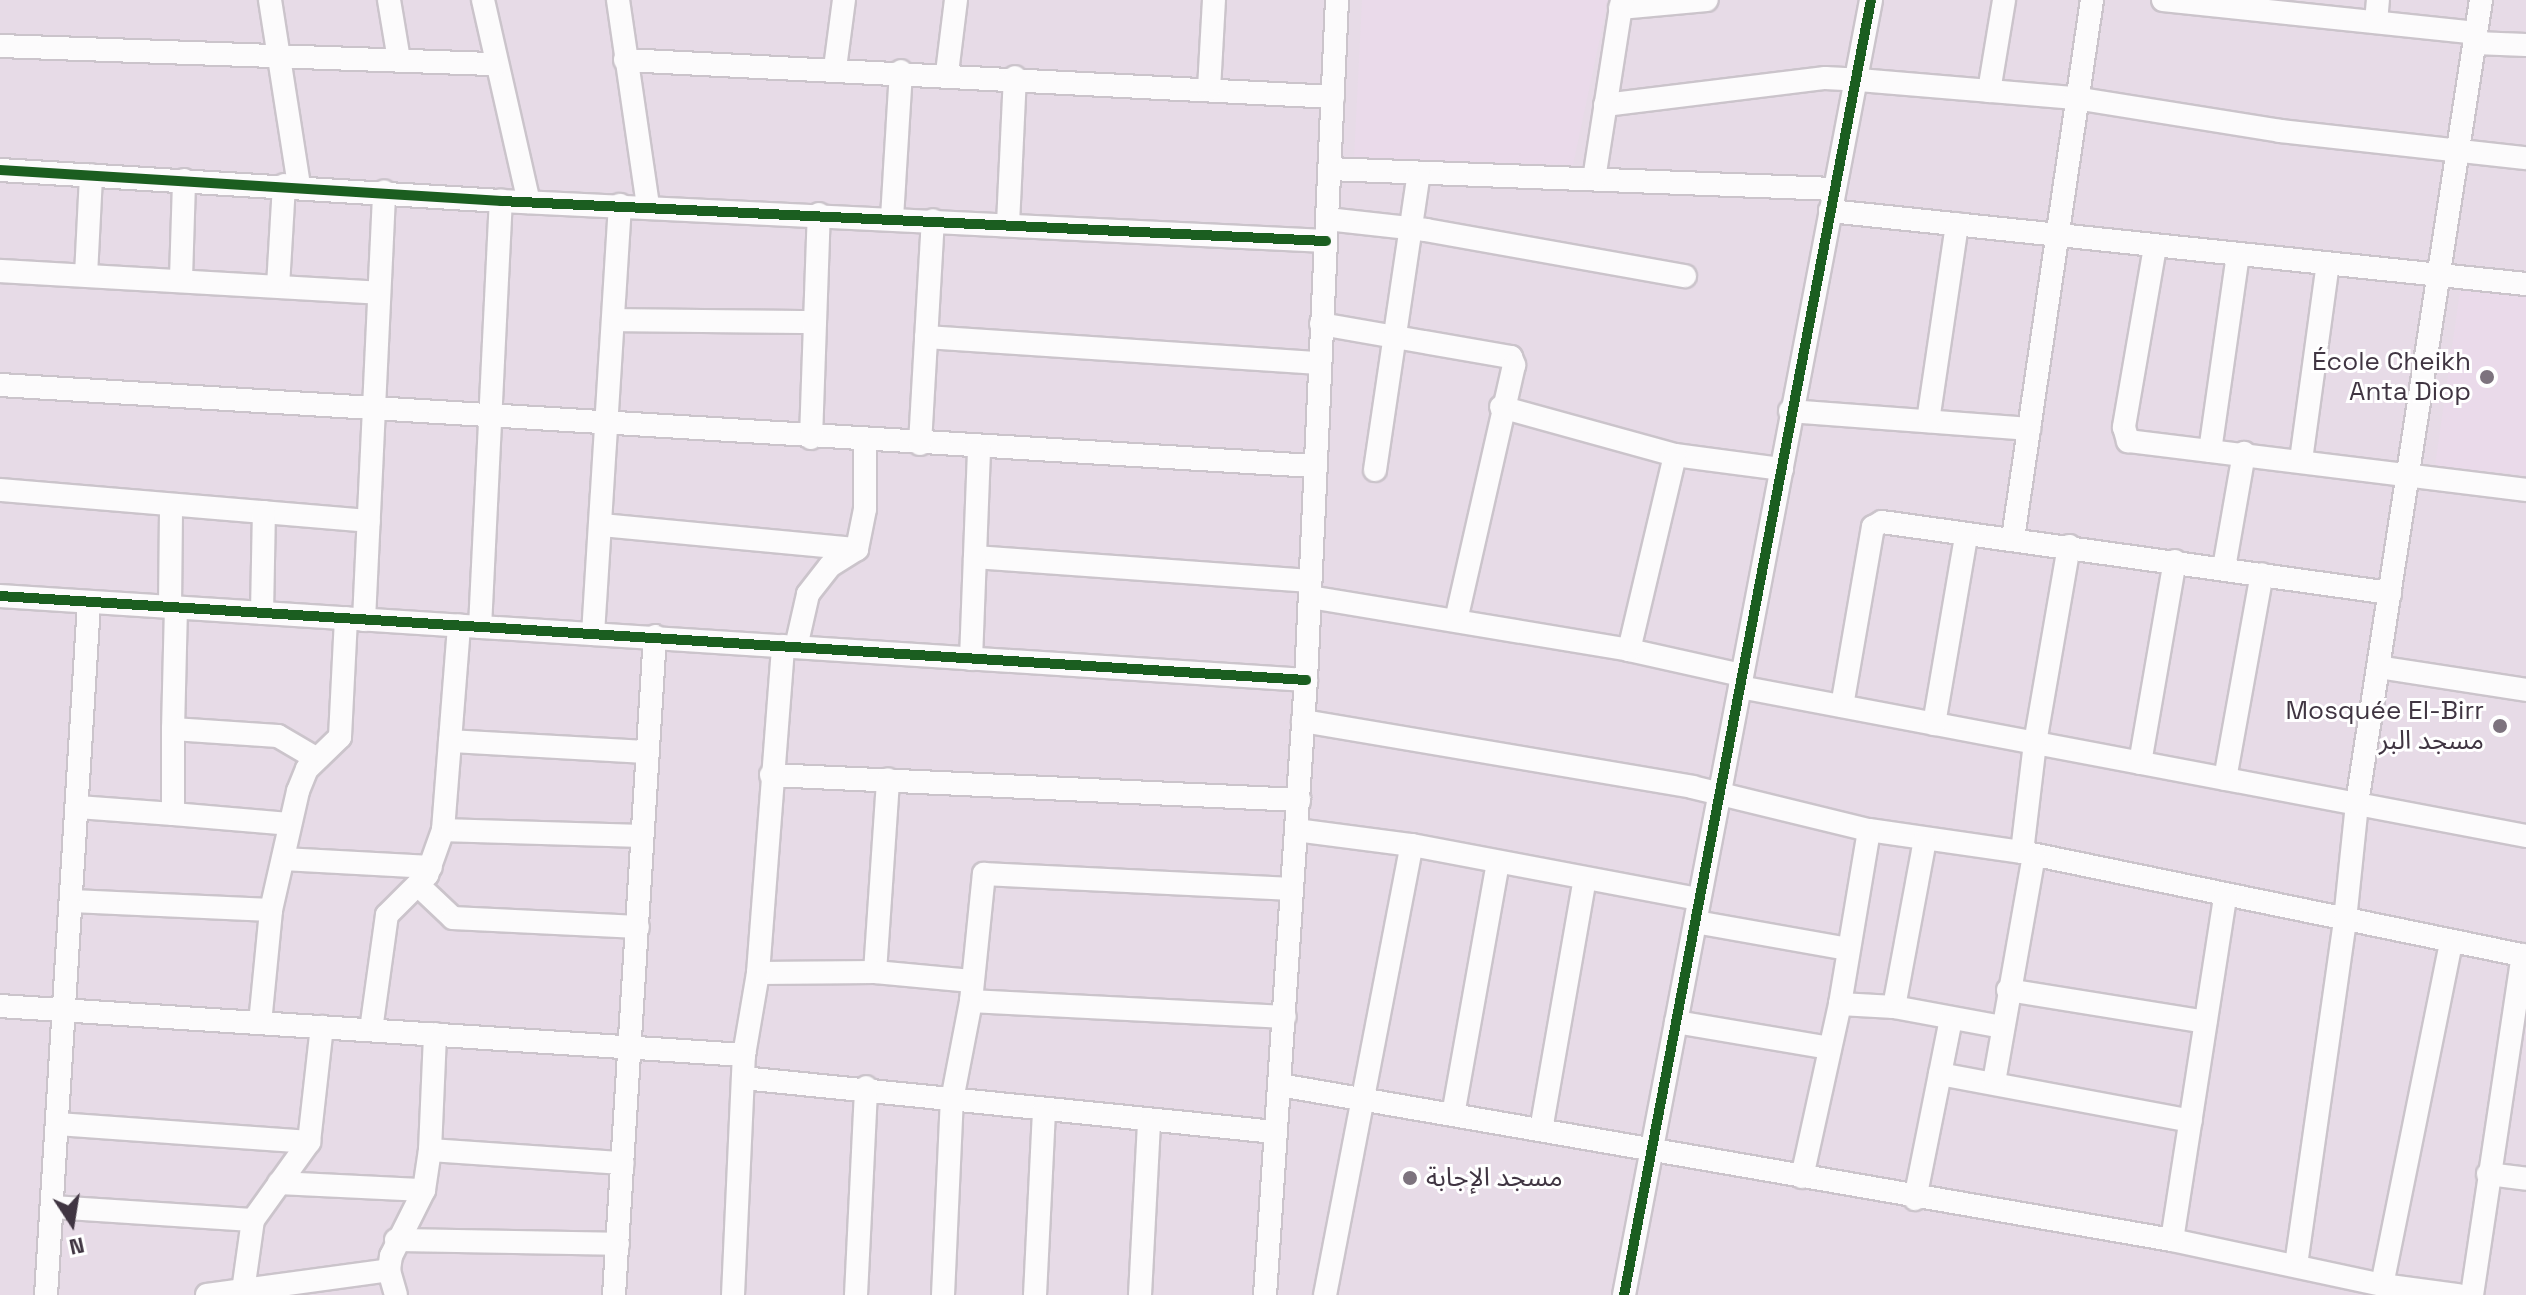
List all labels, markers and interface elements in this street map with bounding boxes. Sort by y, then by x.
place label: École Cheikh Anta Diop [2312,346,2471,408]
marker: École Cheikh Anta Diop [2478,368,2496,386]
place label: Mosquée El-Birr مسجد البر [2286,695,2484,756]
marker: Mosquée El-Birr مسجد البر [2491,717,2509,735]
place label: مسجد الإجابة [1426,1162,1563,1194]
marker: مسجد الإجابة [1401,1169,1419,1187]
north arrow [32,1183,112,1263]
text: N [67,1231,87,1262]

